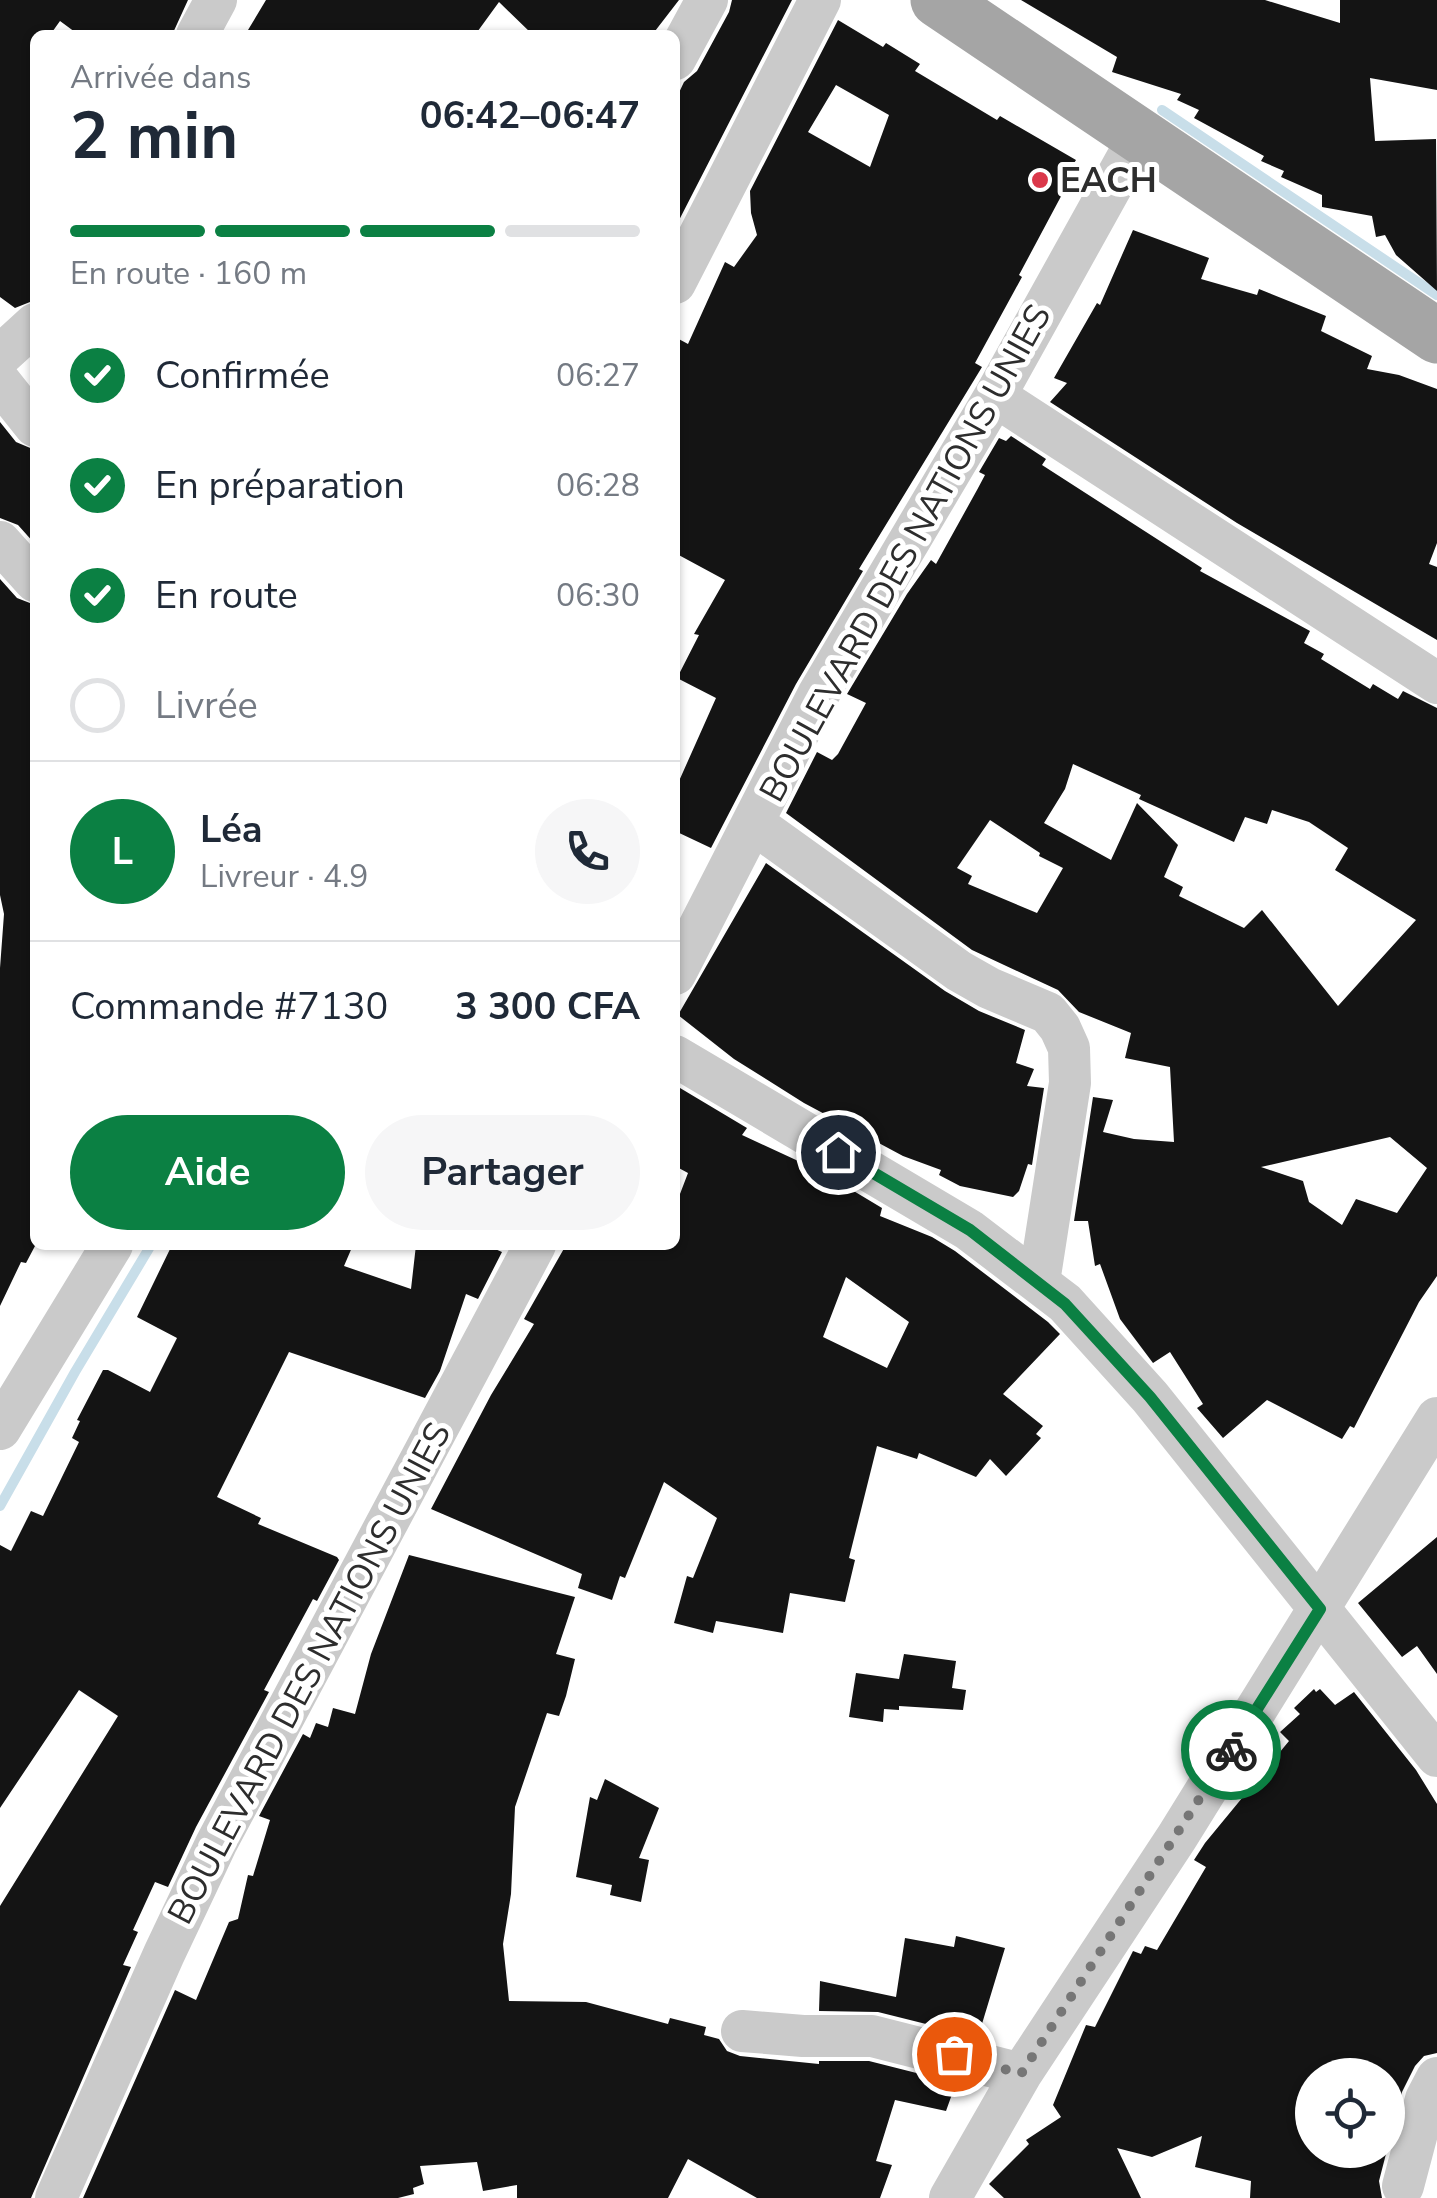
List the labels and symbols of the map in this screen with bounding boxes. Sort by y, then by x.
place label: EACH [1060,157,1157,204]
marker: EACH [1029,169,1051,191]
street label: BOULEVARD DES NATIONS UNIES [749,296,1062,810]
pin [796,1110,881,1195]
street label: BOULEVARD DES NATIONS UNIES [157,1414,462,1932]
courier [1181,1700,1281,1800]
pin [912,2012,997,2097]

